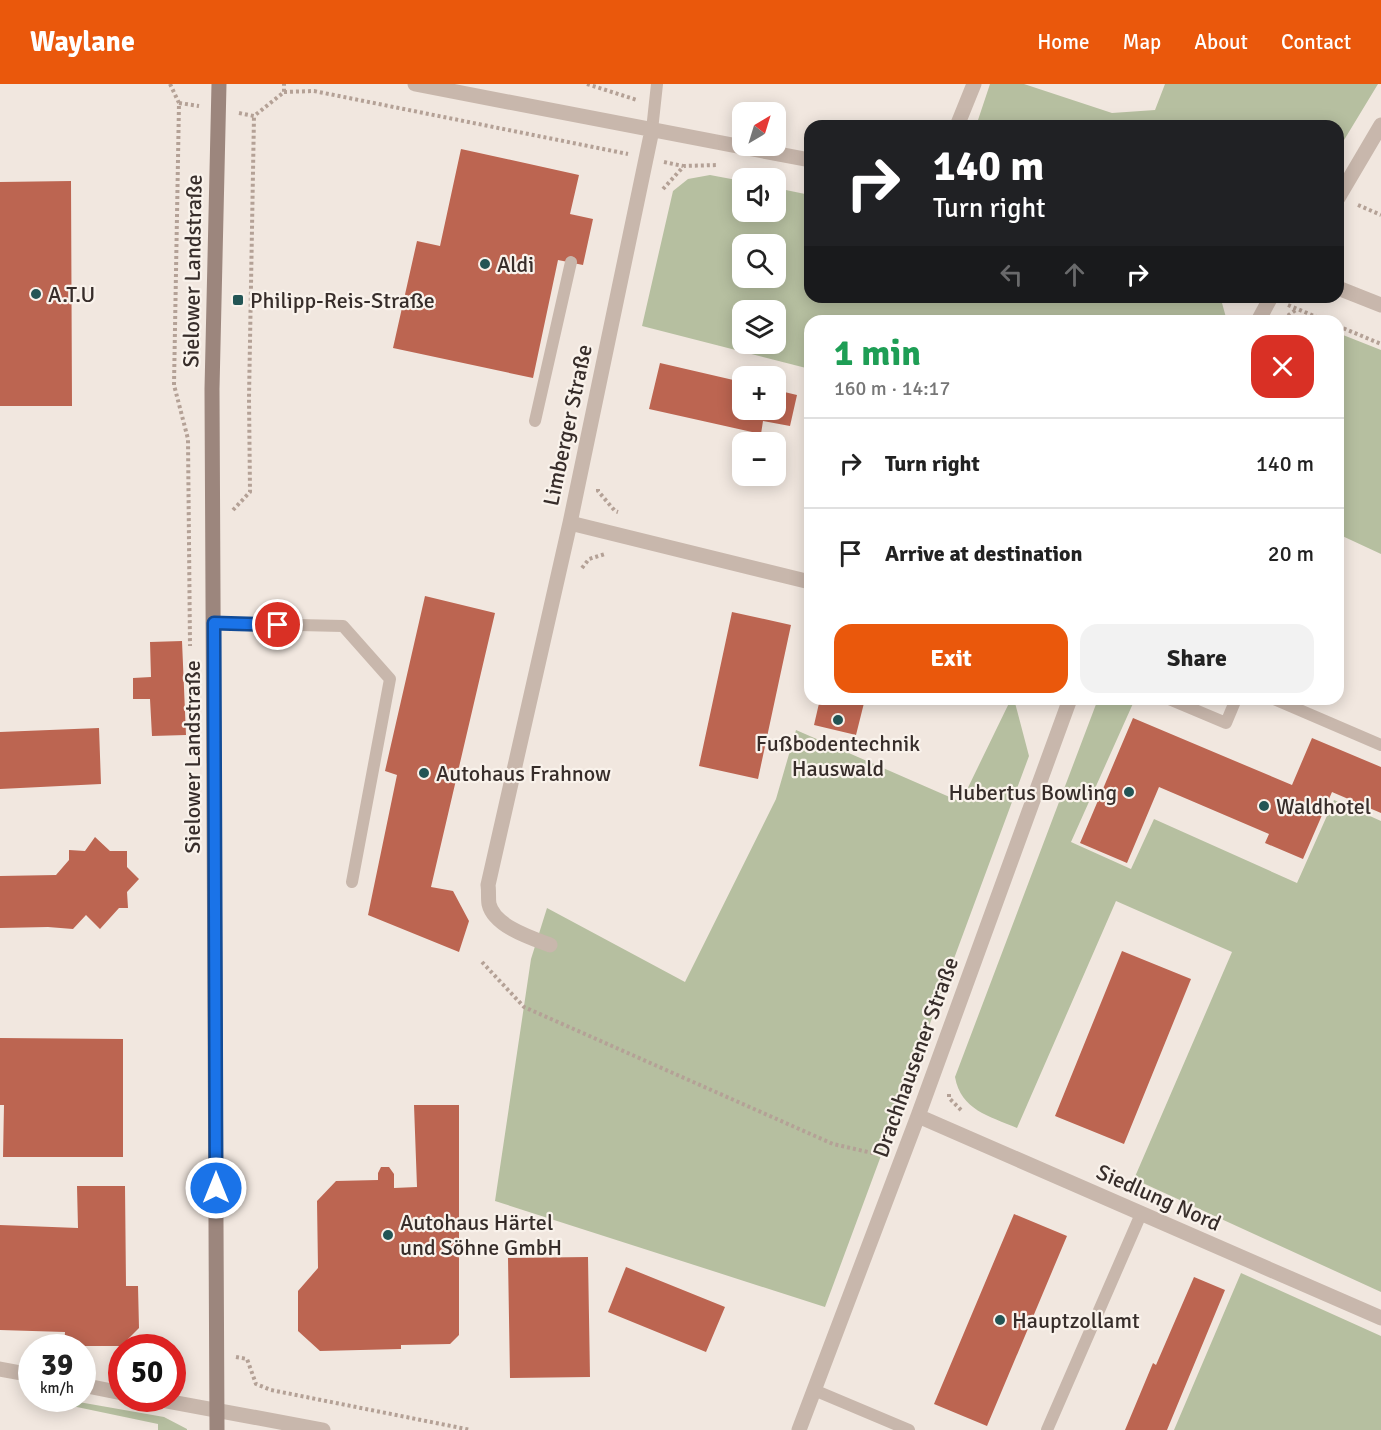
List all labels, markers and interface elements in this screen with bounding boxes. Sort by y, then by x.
text: Waylane [30,25,135,59]
text: Home [1037,29,1090,55]
text: Map [1123,29,1161,55]
text: About [1194,29,1248,55]
text: Contact [1281,29,1351,55]
north arrow [732,102,786,156]
map controls [732,102,786,486]
text: 140 m [933,141,1044,192]
icon: right [834,144,912,222]
button: sound [732,168,786,222]
street label: Sielower Landstraße [177,174,208,368]
text: Turn right [933,192,1046,225]
button: search [732,234,786,288]
place label: Aldi [497,251,534,278]
marker: Aldi [478,257,492,271]
icon: left [995,258,1028,291]
icon: ahead [1058,258,1091,291]
icon: right [1121,258,1154,291]
place label: A.T.U [48,281,95,308]
marker: A.T.U [29,287,43,301]
place label: Philipp-Reis-Straße [250,287,435,314]
marker: Philipp-Reis-Straße [231,293,245,307]
button: layers [732,300,786,354]
text: 1 min [834,331,921,376]
button: close [1251,335,1314,398]
street label: Limberger Straße [537,342,598,508]
button: + [732,366,786,420]
text: 160 m · 14:17 [834,376,950,401]
button: − [732,432,786,486]
icon: right [834,447,867,480]
text: Turn right [885,450,980,477]
text: 140 m [1256,450,1314,477]
icon: arrive [834,537,867,570]
text: Arrive at destination [885,540,1082,567]
text: 20 m [1268,540,1314,567]
pin [252,599,303,650]
icon: arrive [261,608,294,641]
button: Exit [834,624,1068,693]
button: Share [1080,624,1314,693]
street label: Sielower Landstraße [179,660,206,854]
marker: Fußbodentechnik Hauswald [831,713,845,727]
place label: Fußbodentechnik Hauswald [756,730,920,782]
place label: Autohaus Frahnow [436,760,611,787]
marker: Autohaus Frahnow [417,766,431,780]
place label: Hubertus Bowling [948,779,1117,806]
marker: Hubertus Bowling [1122,785,1136,799]
place label: Waldhotel [1276,793,1371,820]
marker: Waldhotel [1257,799,1271,813]
street label: Drachhausener Straße [867,953,964,1161]
position arrow [184,1156,248,1220]
street label: Siedlung Nord [1092,1158,1225,1237]
place label: Autohaus Härtel und Söhne GmbH [400,1209,562,1261]
marker: Autohaus Härtel und Söhne GmbH [381,1228,395,1242]
place label: Hauptzollamt [1012,1307,1140,1334]
marker: Hauptzollamt [993,1313,1007,1327]
speed limit sign: 50 [108,1334,186,1412]
text: 39 [41,1347,73,1384]
text: km/h [40,1379,74,1397]

